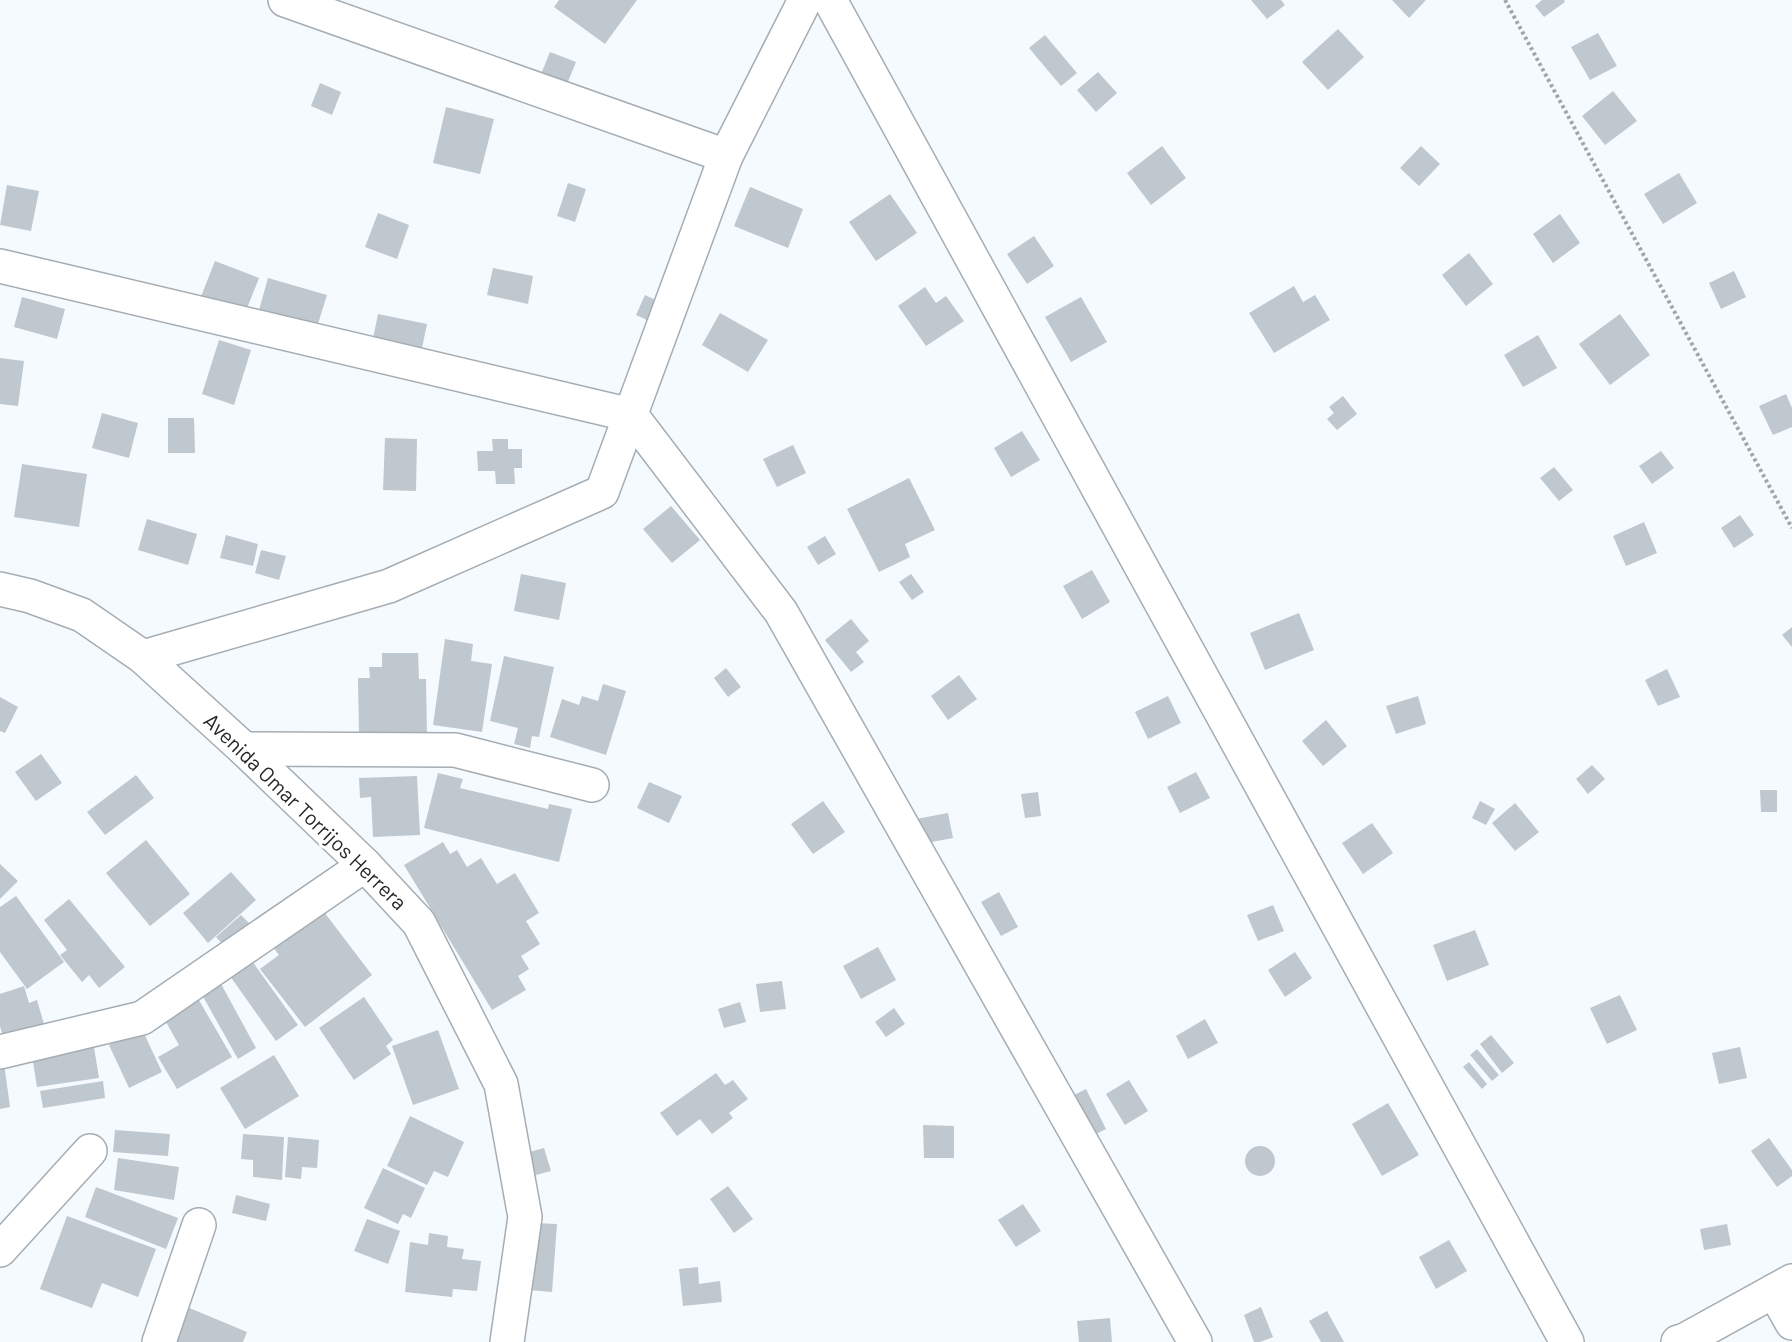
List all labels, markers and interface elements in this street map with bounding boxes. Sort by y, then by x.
street label: Avenida Omar Torrijos Herrera [199,707,413,914]

